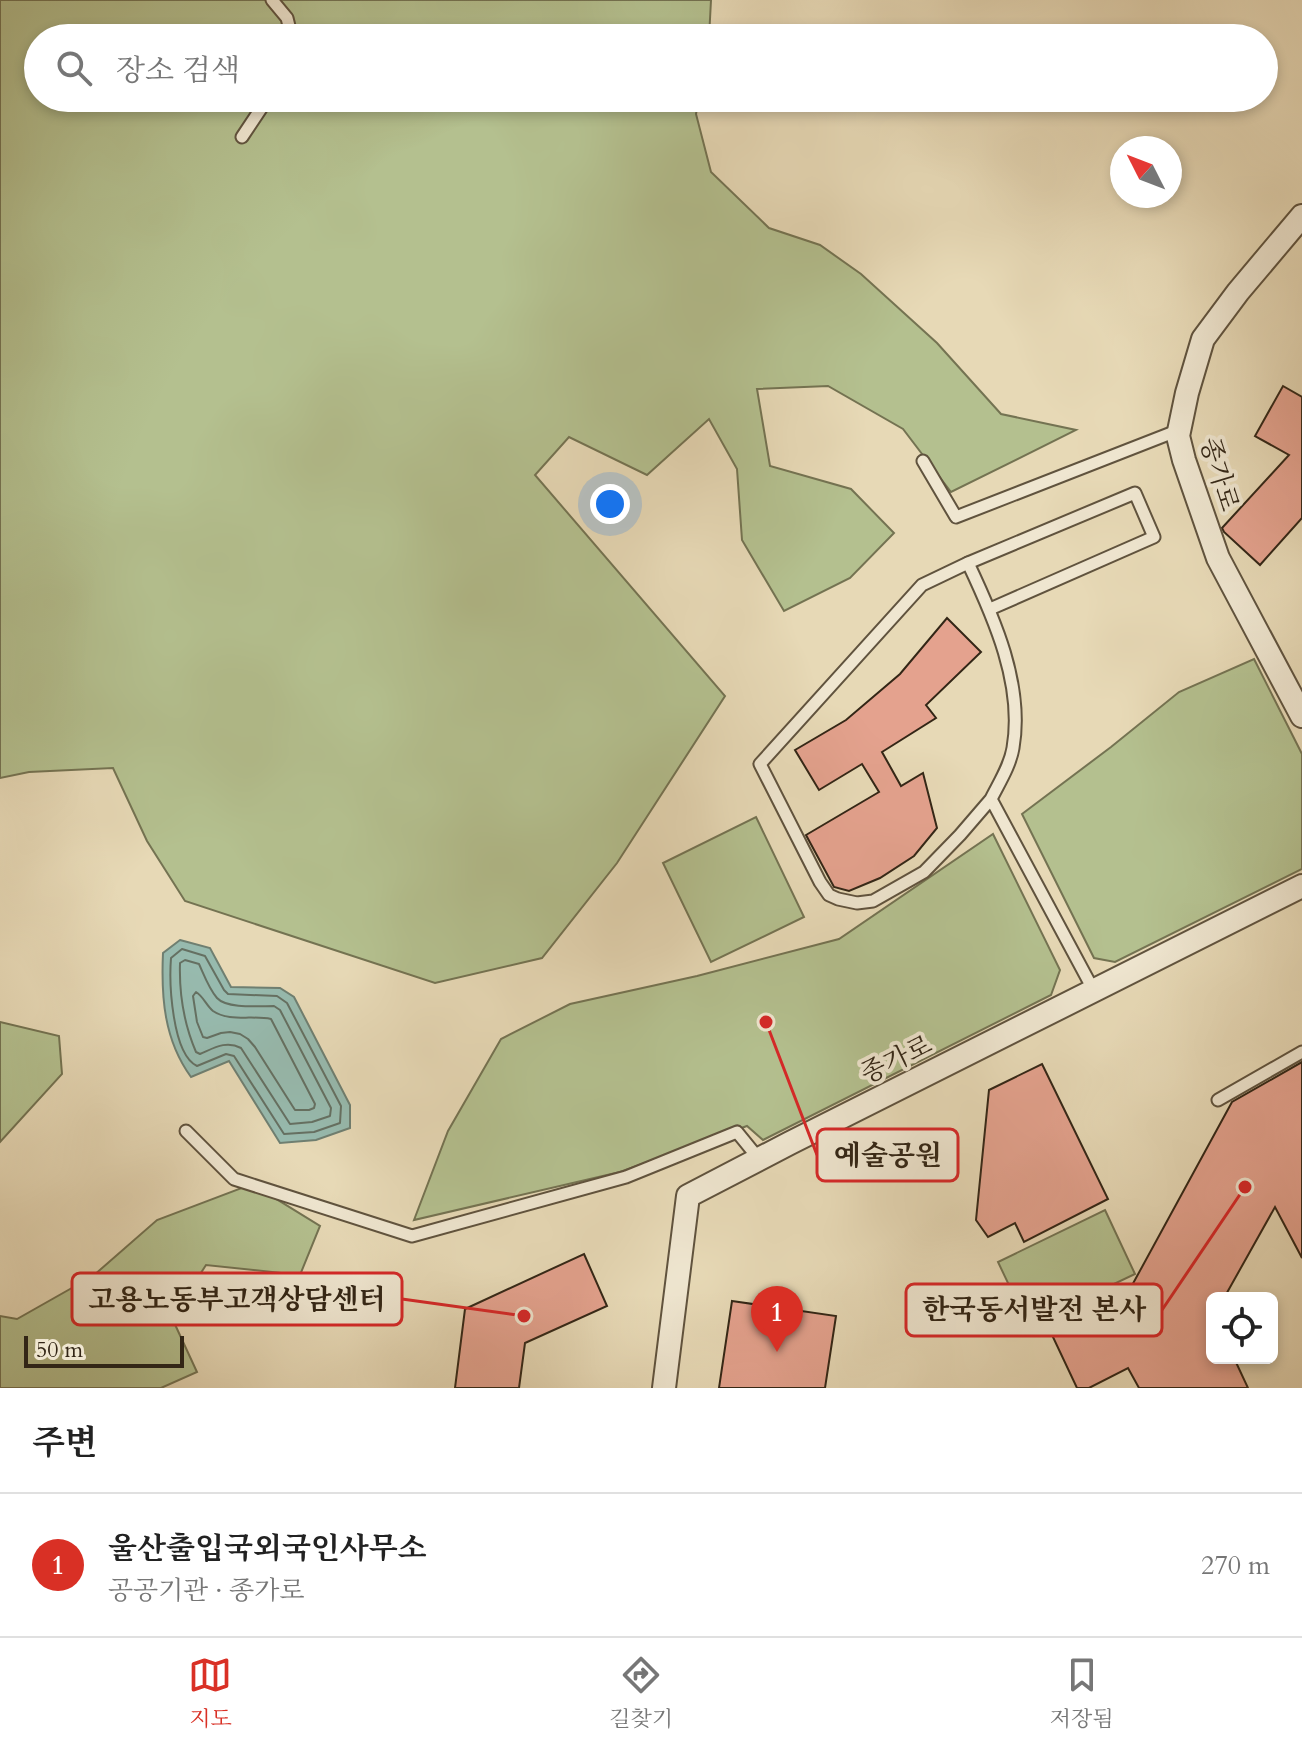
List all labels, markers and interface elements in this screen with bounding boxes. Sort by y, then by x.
search box [24,24,1278,112]
icon: search [52,46,96,90]
text: 장소 검색 [116,50,240,91]
north arrow [1110,136,1182,208]
street label: 종가로 [1192,433,1247,515]
your location [590,484,630,524]
street label: 종가로 [855,1027,938,1092]
callout: 예술공원 [817,1129,958,1181]
text: 예술공원 [834,1137,942,1175]
callout: 고용노동부고객상담센터 [72,1273,402,1325]
text: 고용노동부고객상담센터 [88,1281,386,1319]
callout: 한국동서발전 본사 [906,1284,1162,1336]
pin: 1 [751,1286,803,1352]
text: 한국동서발전 본사 [922,1291,1147,1329]
map controls [1206,1292,1278,1364]
button: locate [1206,1292,1278,1364]
scale bar [24,1332,184,1368]
text: 50 m [36,1335,83,1365]
text: 주변 [32,1420,98,1466]
text: 울산출입국외국인사무소 [108,1528,427,1569]
text: 1 [51,1548,65,1583]
text: 270 m [1201,1548,1270,1583]
text: 공공기관 · 종가로 [108,1573,304,1608]
tab: 지도 [188,1653,232,1734]
tab: 길찾기 [609,1653,673,1734]
tab: 저장됨 [1050,1653,1114,1734]

